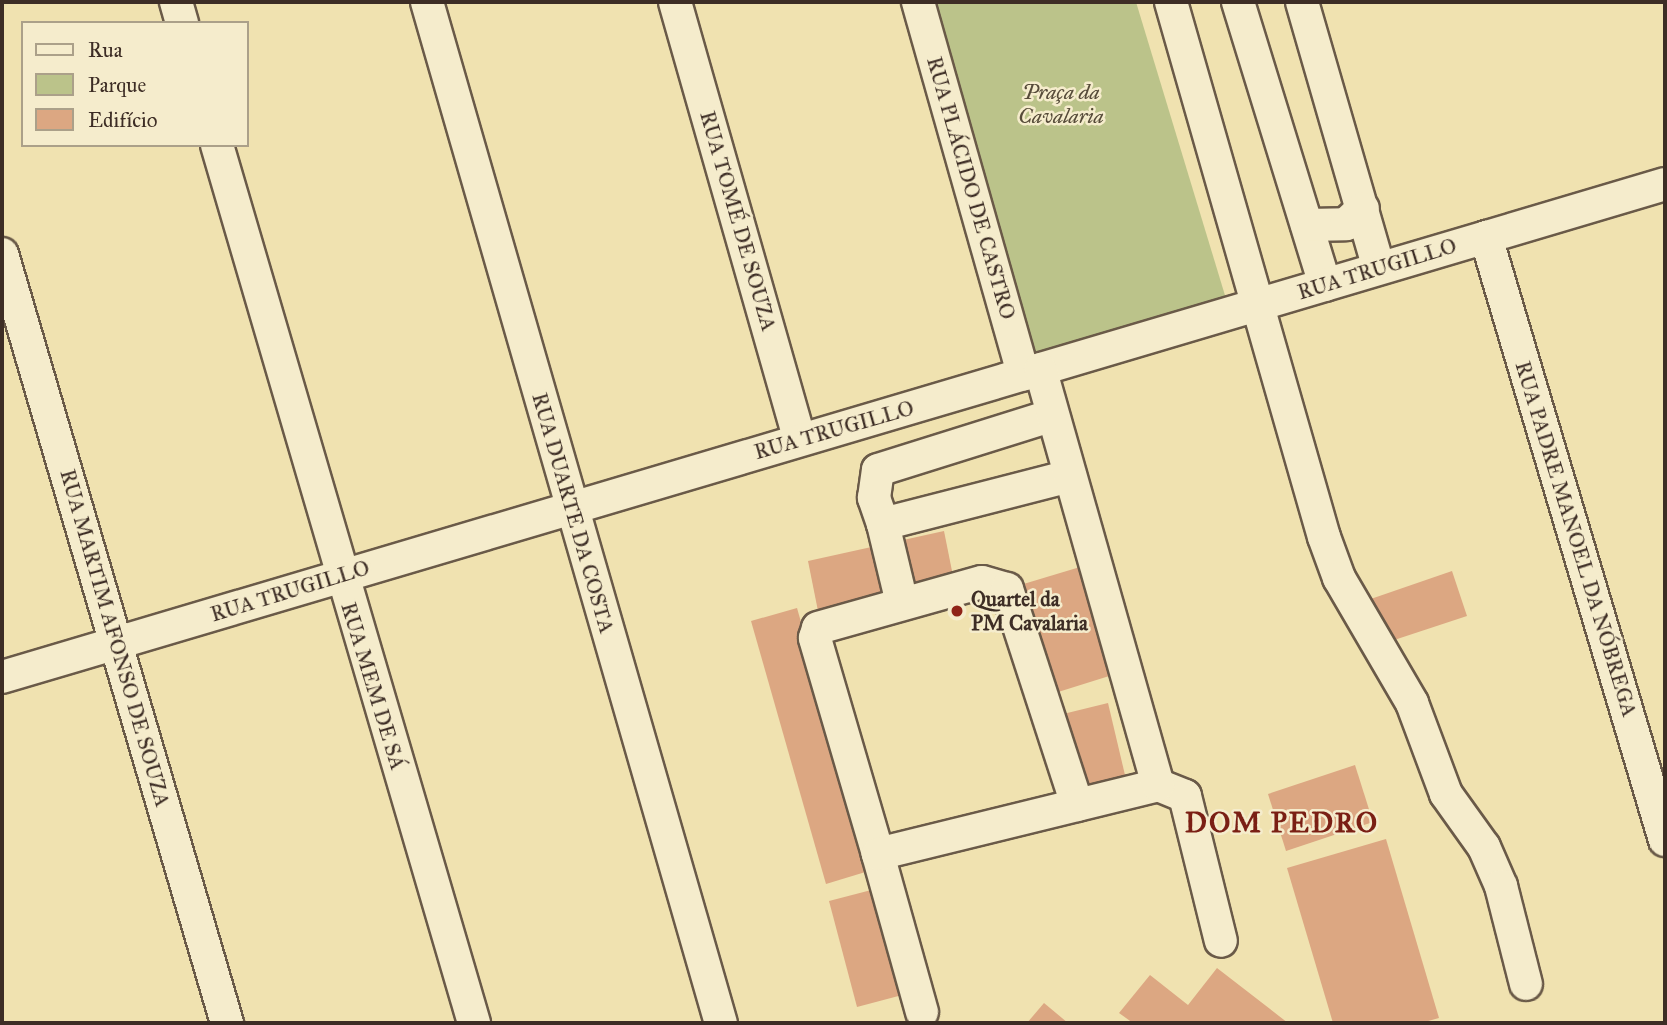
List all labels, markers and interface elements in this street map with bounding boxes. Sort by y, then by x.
legend [21,21,248,147]
text: Rua [88,37,123,63]
street label: RUA PLÁCIDO DE CASTRO [921,54,1021,322]
text: Parque [88,72,146,98]
park label: Praça da Cavalaria [1018,79,1104,129]
text: Edifício [88,107,157,133]
street label: RUA TOMÉ DE SOUZA [695,108,781,334]
street label: RUA TRUGILLO [1295,233,1459,305]
street label: RUA PADRE MANOEL DA NÓBREGA [1510,358,1642,720]
street label: RUA DUARTE DA COSTA [527,390,619,636]
street label: RUA TRUGILLO [751,395,917,465]
street label: RUA MARTIM AFONSO DE SOUZA [55,466,175,810]
street label: RUA TRUGILLO [208,555,372,627]
place label: Quartel da PM Cavalaria [971,586,1088,636]
street label: RUA MEM DE SÁ [336,599,410,773]
marker: Quartel da PM Cavalaria [949,603,965,619]
district label: DOM PEDRO [1186,806,1378,840]

